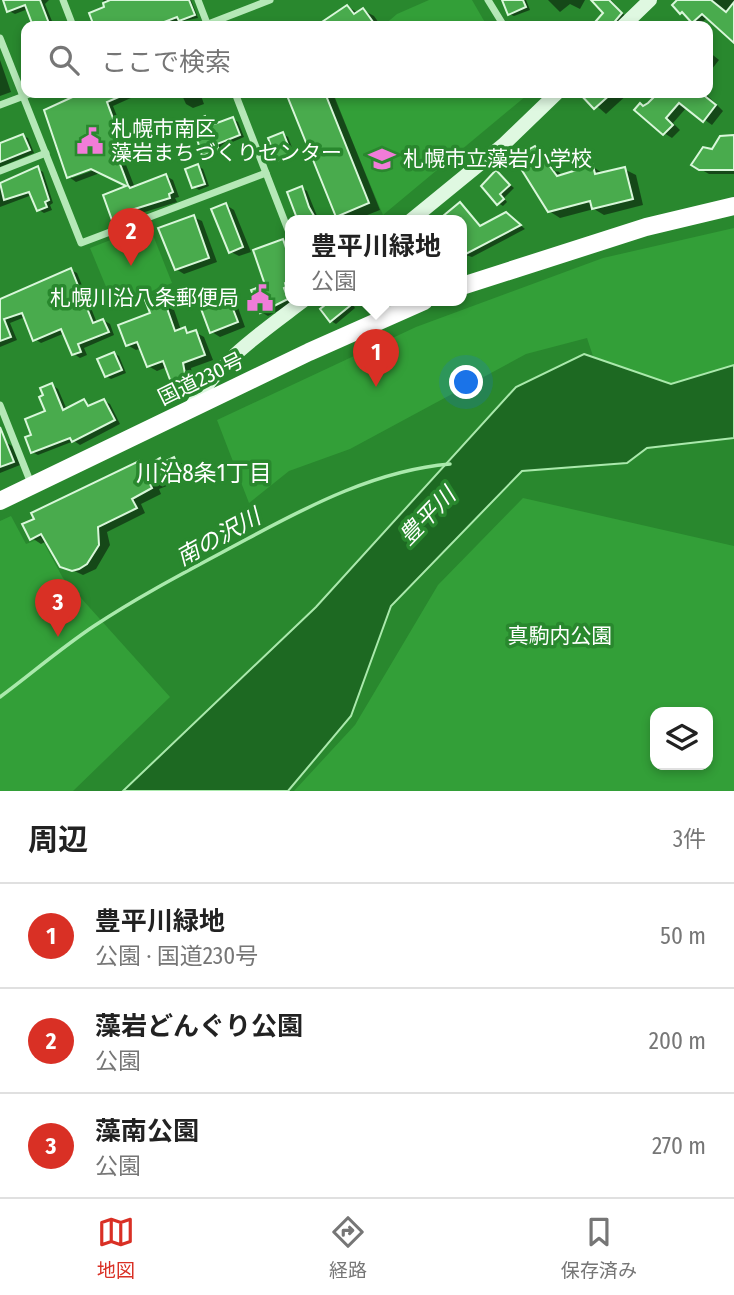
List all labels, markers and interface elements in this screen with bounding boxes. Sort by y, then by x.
search box [21,21,713,98]
icon: search [45,41,83,79]
text: ここで検索 [101,47,231,78]
place label: 札幌市南区 藻岩まちづくりセンター [111,116,342,166]
public building icon: 札幌市南区 藻岩まちづくりセンター [75,126,105,156]
school or university icon: 札幌市立藻岩小学校 [367,144,397,174]
place label: 札幌市立藻岩小学校 [403,146,592,172]
pin: 2 [108,208,154,266]
popup [285,215,467,306]
text: 豊平川緑地 [311,231,441,262]
text: 公園 [311,267,357,295]
public building icon: 札幌川沿八条郵便局 [245,283,275,313]
place label: 札幌川沿八条郵便局 [50,285,239,311]
pin: 1 [353,329,399,387]
street label: 国道230号 [154,347,248,411]
your location [449,365,483,399]
district label: 川沿8条1丁目 [136,459,272,487]
water label: 豊平川 [393,479,463,551]
water label: 南の沢川 [171,501,268,572]
pin: 3 [35,579,81,637]
park label: 真駒内公園 [508,623,613,649]
map controls [650,707,713,770]
button: layers [650,707,713,770]
text: 周辺 [28,822,88,858]
text: 3件 [673,825,706,853]
text: 豊平川緑地 [95,906,225,937]
text: 1 [46,922,56,950]
text: 50 m [660,922,706,950]
text: 公園 · 国道230号 [95,942,258,970]
text: 藻岩どんぐり公園 [95,1011,303,1042]
text: 2 [46,1027,56,1055]
text: 200 m [649,1027,706,1055]
text: 公園 [95,1047,141,1075]
text: 藻南公園 [95,1116,199,1147]
text: 3 [46,1132,56,1160]
text: 270 m [652,1132,706,1160]
text: 公園 [95,1152,141,1180]
tab: 地図 [97,1213,135,1282]
tab: 経路 [329,1213,367,1282]
tab: 保存済み [561,1213,637,1282]

